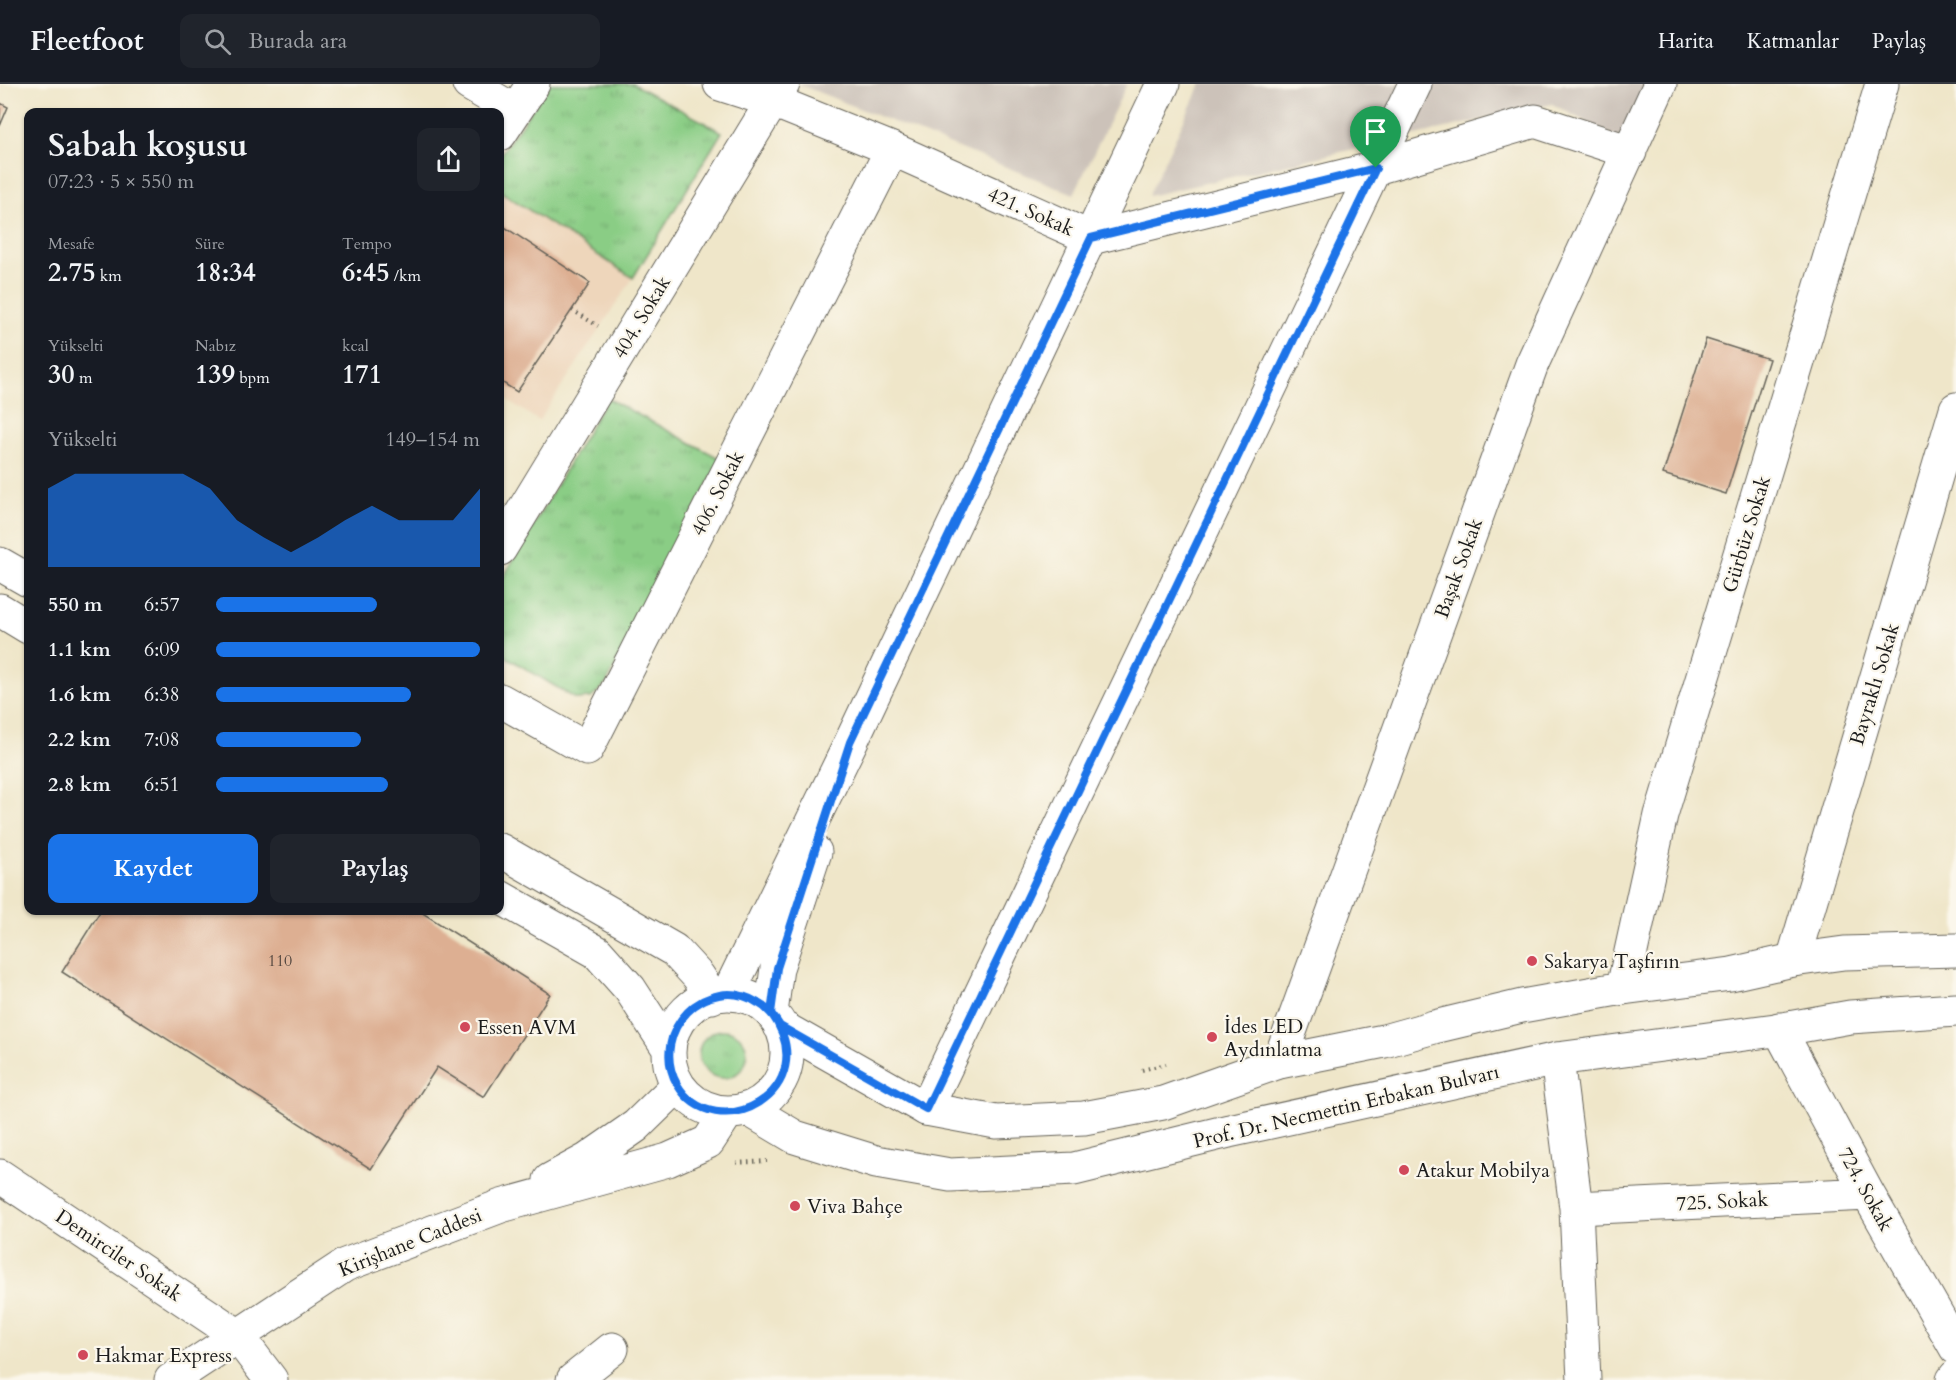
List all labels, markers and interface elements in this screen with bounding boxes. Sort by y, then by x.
search box [180,14,600,68]
text: Fleetfoot [30,22,144,60]
icon: search [201,25,234,58]
text: Burada ara [249,26,347,56]
text: Harita [1658,27,1714,56]
text: Katmanlar [1747,27,1839,56]
text: Paylaş [1872,27,1926,56]
pin [1350,106,1401,168]
icon: arrive [1359,115,1392,148]
text: Sabah koşusu [48,123,248,168]
button: share [417,128,480,191]
text: 07:23 · 5 × 550 m [48,168,194,195]
street label: 421. Sokak [983,180,1079,243]
text: Mesafe [48,233,95,255]
text: Süre [195,233,225,255]
text: Tempo [342,233,392,255]
text: 2.75 [48,255,96,290]
text: 18:34 [195,255,256,290]
text: 6:45 [342,255,390,290]
text: km [96,265,122,287]
text: /km [390,265,421,287]
street label: 404. Sokak [606,271,677,364]
text: Yükselti [48,335,104,357]
text: Nabız [195,335,236,357]
text: kcal [342,335,369,357]
text: 30 [48,357,75,392]
text: 139 [195,357,235,392]
text: 171 [342,357,382,392]
text: m [75,367,92,389]
text: bpm [235,367,270,389]
text: Yükselti [48,426,117,453]
text: 149–154 m [385,426,480,453]
street label: 406. Sokak [685,446,751,540]
street label: Gürbüz Sokak [1716,472,1777,596]
street label: Başak Sokak [1428,514,1489,622]
text: 550 m [48,591,103,618]
text: 6:57 [144,591,180,618]
street label: Bayraklı Sokak [1843,619,1906,749]
text: 1.1 km [48,636,111,663]
text: 6:09 [144,636,180,663]
text: 1.6 km [48,681,111,708]
text: 6:38 [144,681,180,708]
text: 2.2 km [48,726,111,753]
text: 7:08 [144,726,180,753]
text: 2.8 km [48,771,111,798]
text: 6:51 [144,771,180,798]
button: Kaydet [48,834,258,903]
button: Paylaş [270,834,480,903]
place label: Sakarya Taşfırın [1544,948,1681,975]
house number: 110 [268,950,292,972]
marker: Sakarya Taşfırın [1525,954,1539,968]
place label: İdes LED Aydınlatma [1224,1013,1322,1063]
place label: Essen AVM [477,1014,576,1041]
marker: Essen AVM [458,1020,472,1034]
marker: İdes LED Aydınlatma [1205,1030,1219,1044]
street label: Prof. Dr. Necmettin Erbakan Bulvarı [1191,1058,1502,1155]
street label: 724. Sokak [1831,1142,1900,1236]
place label: Atakur Mobilya [1416,1157,1550,1184]
marker: Atakur Mobilya [1397,1163,1411,1177]
street label: 725. Sokak [1675,1186,1769,1217]
place label: Viva Bahçe [807,1193,903,1220]
marker: Viva Bahçe [788,1199,802,1213]
street label: Kirişhane Caddesi [335,1201,486,1283]
street label: Demirciler Sokak [50,1203,188,1308]
place label: Hakmar Express [95,1342,232,1369]
marker: Hakmar Express [76,1348,90,1362]

